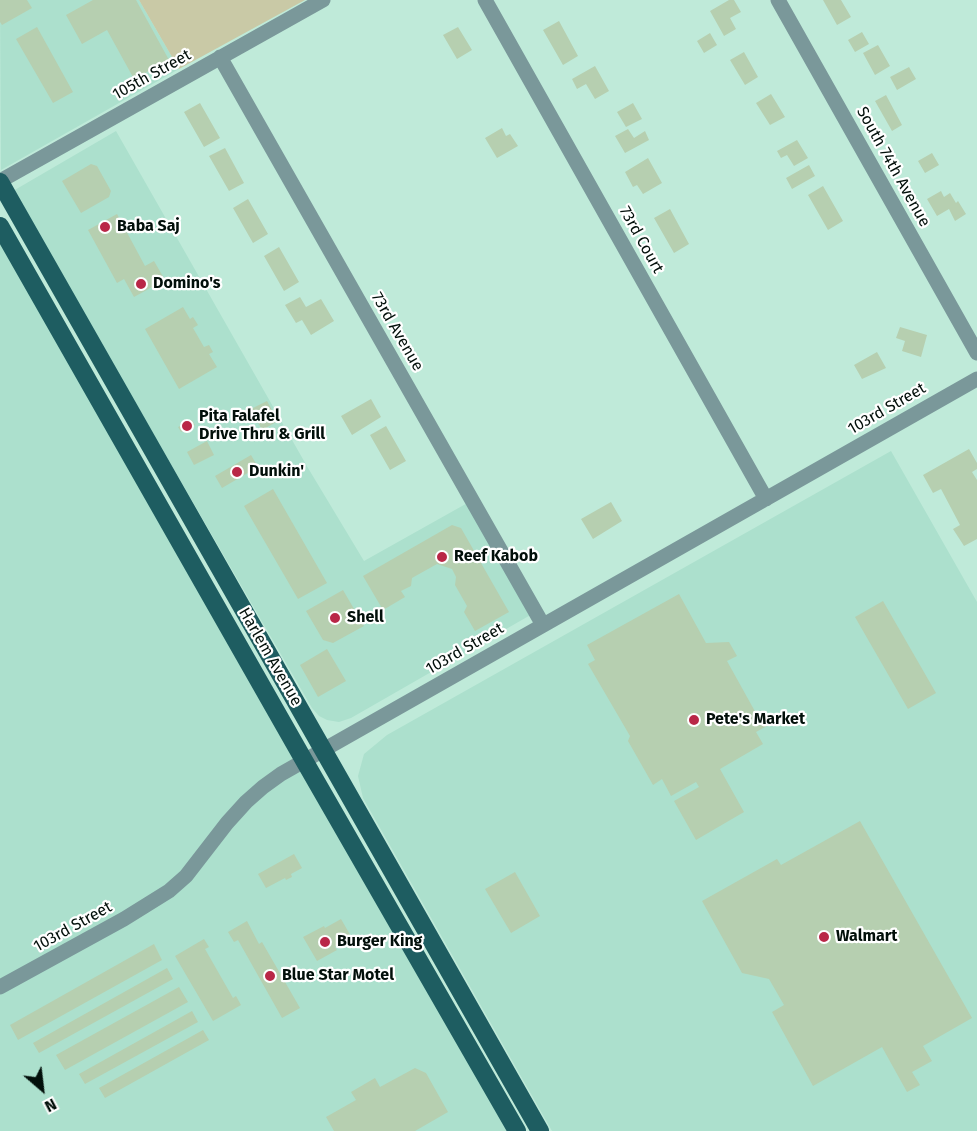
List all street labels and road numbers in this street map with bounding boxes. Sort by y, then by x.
street label: 105th Street [109,46,195,104]
street label: South 74th Avenue [852,104,934,230]
street label: 73rd Court [615,203,667,277]
street label: 73rd Avenue [367,289,427,375]
street label: 103rd Street [845,379,929,439]
street label: Harlem Avenue [234,605,306,709]
street label: 103rd Street [423,619,507,679]
street label: 103rd Street [30,898,116,956]

